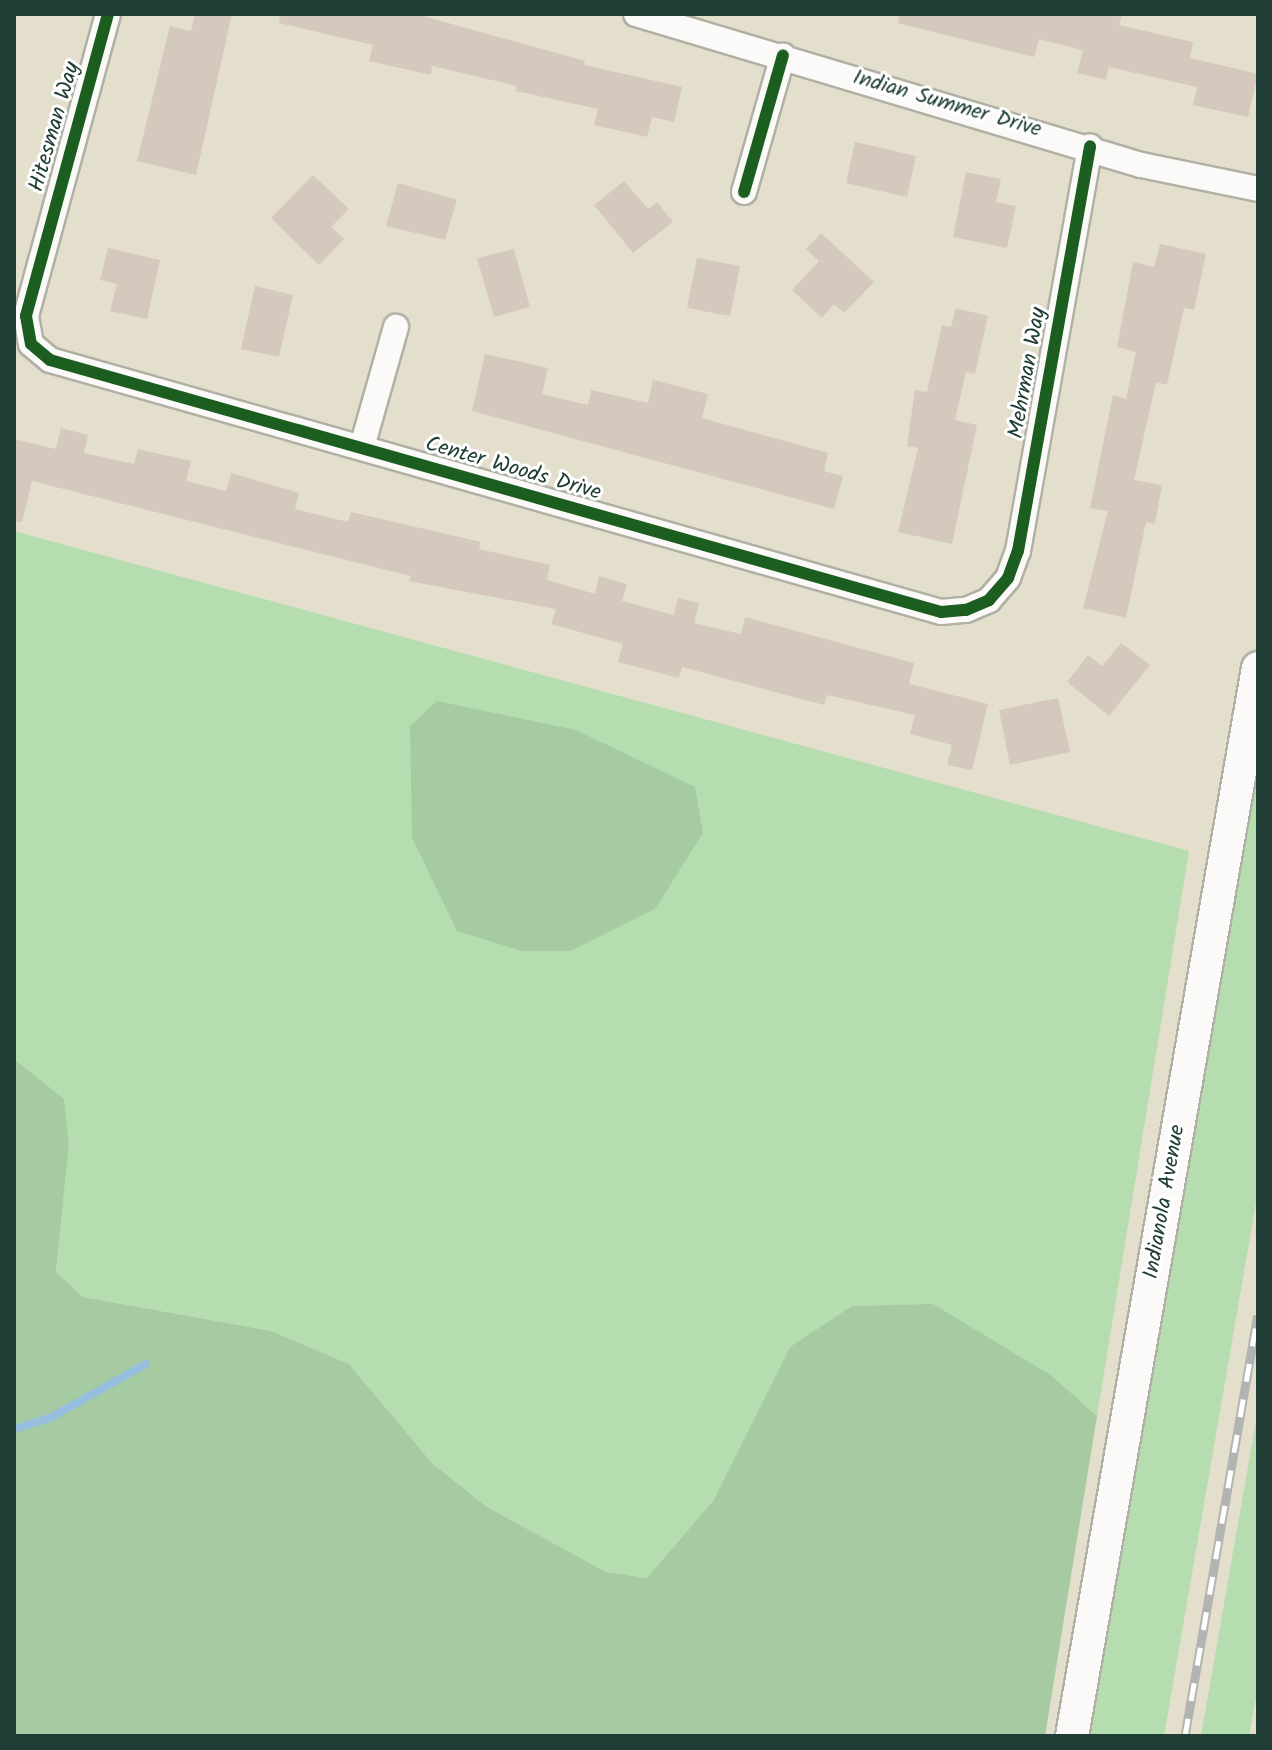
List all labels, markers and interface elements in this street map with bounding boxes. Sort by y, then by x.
street label: Hitesman Way [24,59,86,195]
street label: Indian Summer Drive [850,64,1044,144]
street label: Mehrman Way [1003,305,1053,441]
street label: Center Woods Drive [422,431,604,507]
street label: Indianola Avenue [1138,1123,1192,1281]

